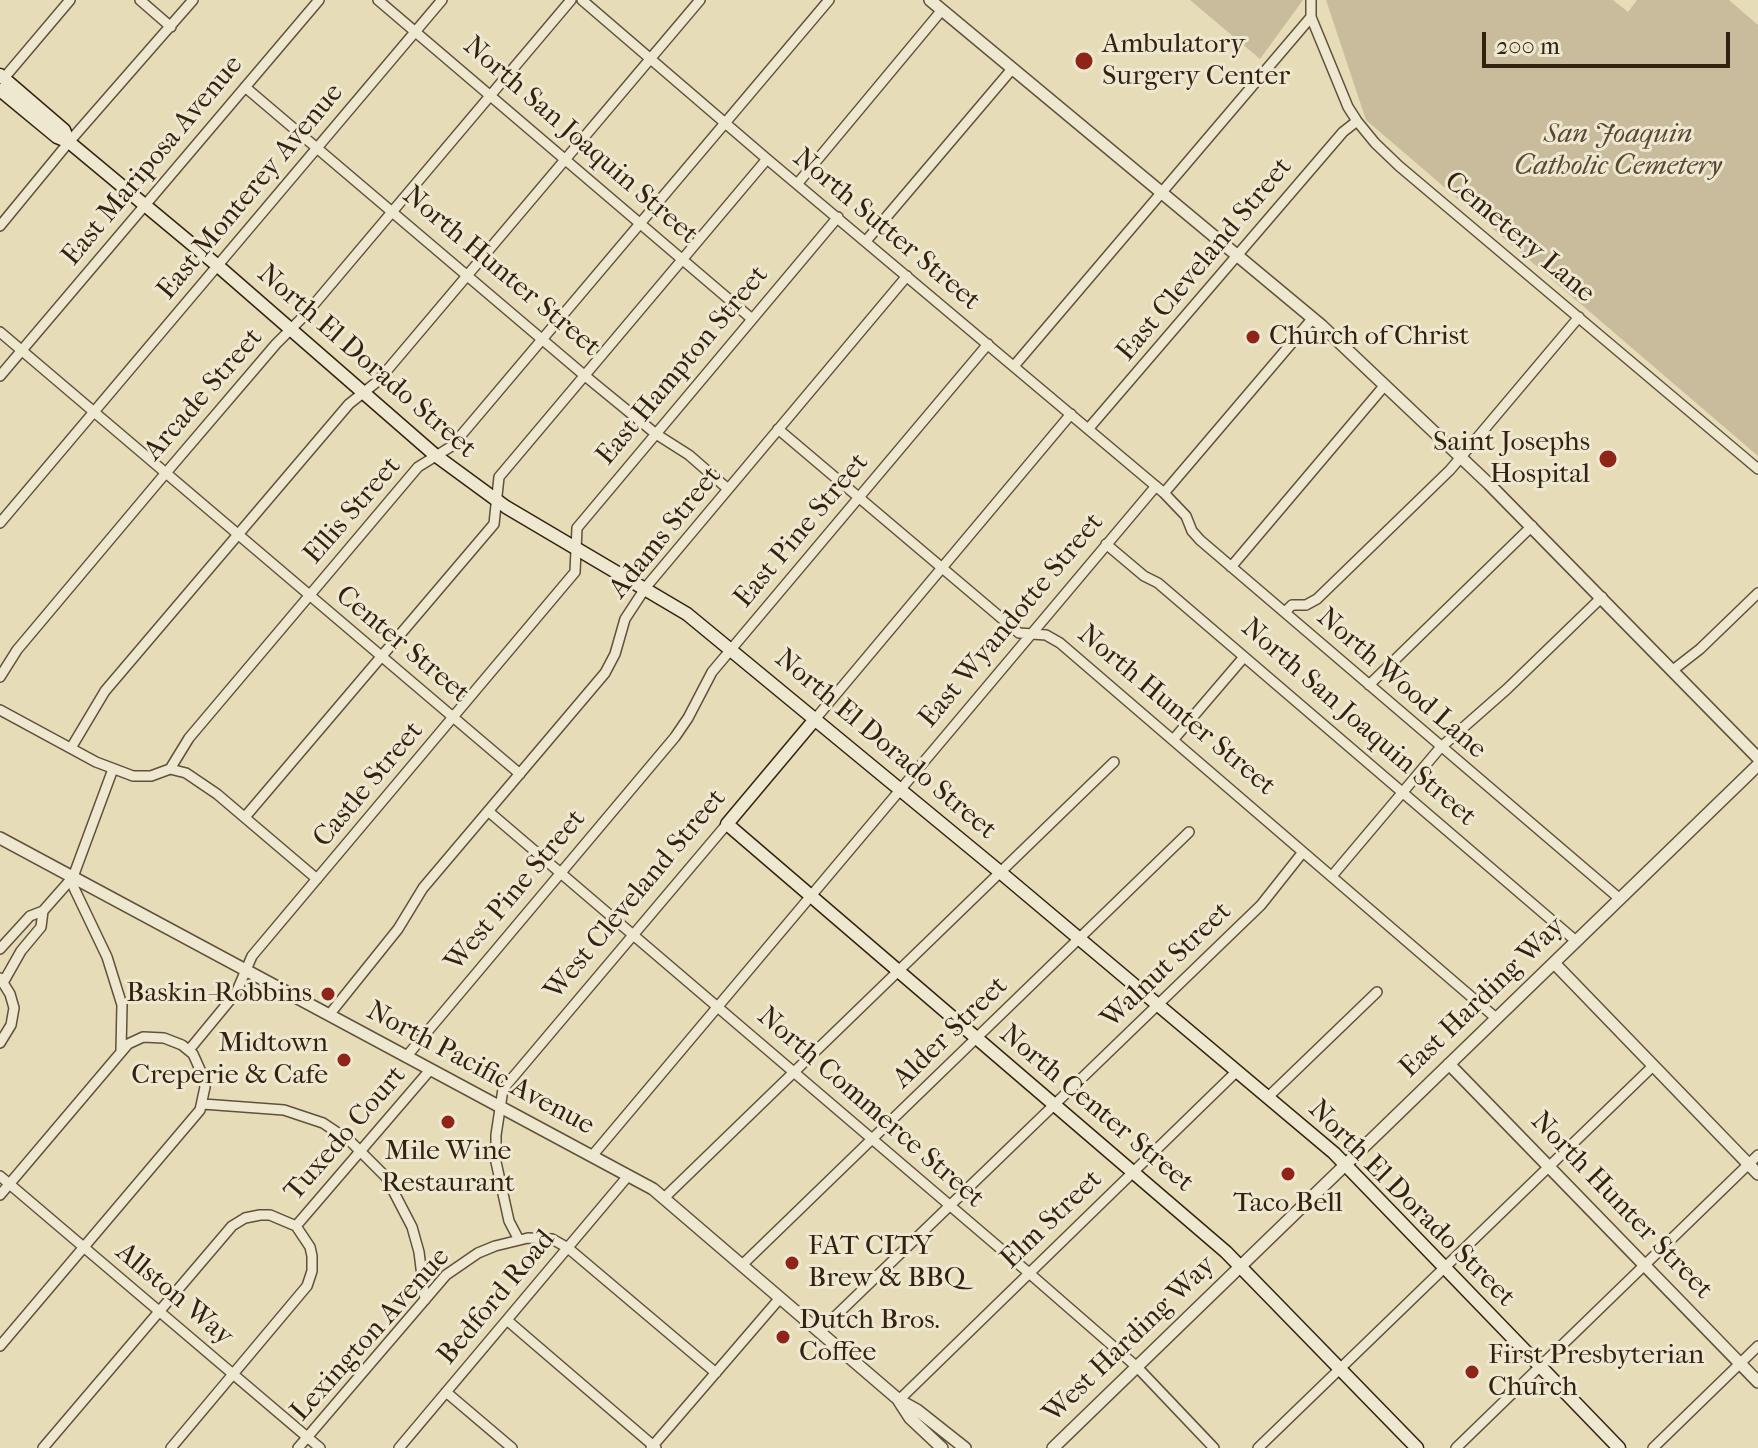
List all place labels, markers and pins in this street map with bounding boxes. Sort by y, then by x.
place label: Ambulatory Surgery Center [1102,28,1290,94]
marker: Ambulatory Surgery Center [1073,50,1095,72]
place label: Church of Christ [1269,320,1469,354]
marker: Church of Christ [1244,328,1262,346]
place label: Saint Josephs Hospital [1433,426,1590,492]
marker: Saint Josephs Hospital [1597,448,1619,470]
place label: Baskin-Robbins [126,977,312,1011]
marker: Baskin-Robbins [319,985,337,1003]
place label: Midtown Creperie & Cafe [131,1027,328,1093]
marker: Midtown Creperie & Cafe [335,1051,353,1069]
marker: Mile Wine Restaurant [439,1113,457,1131]
place label: Mile Wine Restaurant [381,1135,515,1201]
marker: Taco Bell [1279,1165,1297,1183]
place label: Taco Bell [1233,1187,1343,1221]
place label: FAT CITY Brew & BBQ [808,1230,965,1296]
marker: FAT CITY Brew & BBQ [783,1254,801,1272]
place label: Dutch Bros. Coffee [799,1304,940,1370]
marker: Dutch Bros. Coffee [774,1328,792,1346]
place label: First Presbyterian Church [1488,1339,1704,1405]
marker: First Presbyterian Church [1463,1363,1481,1381]

